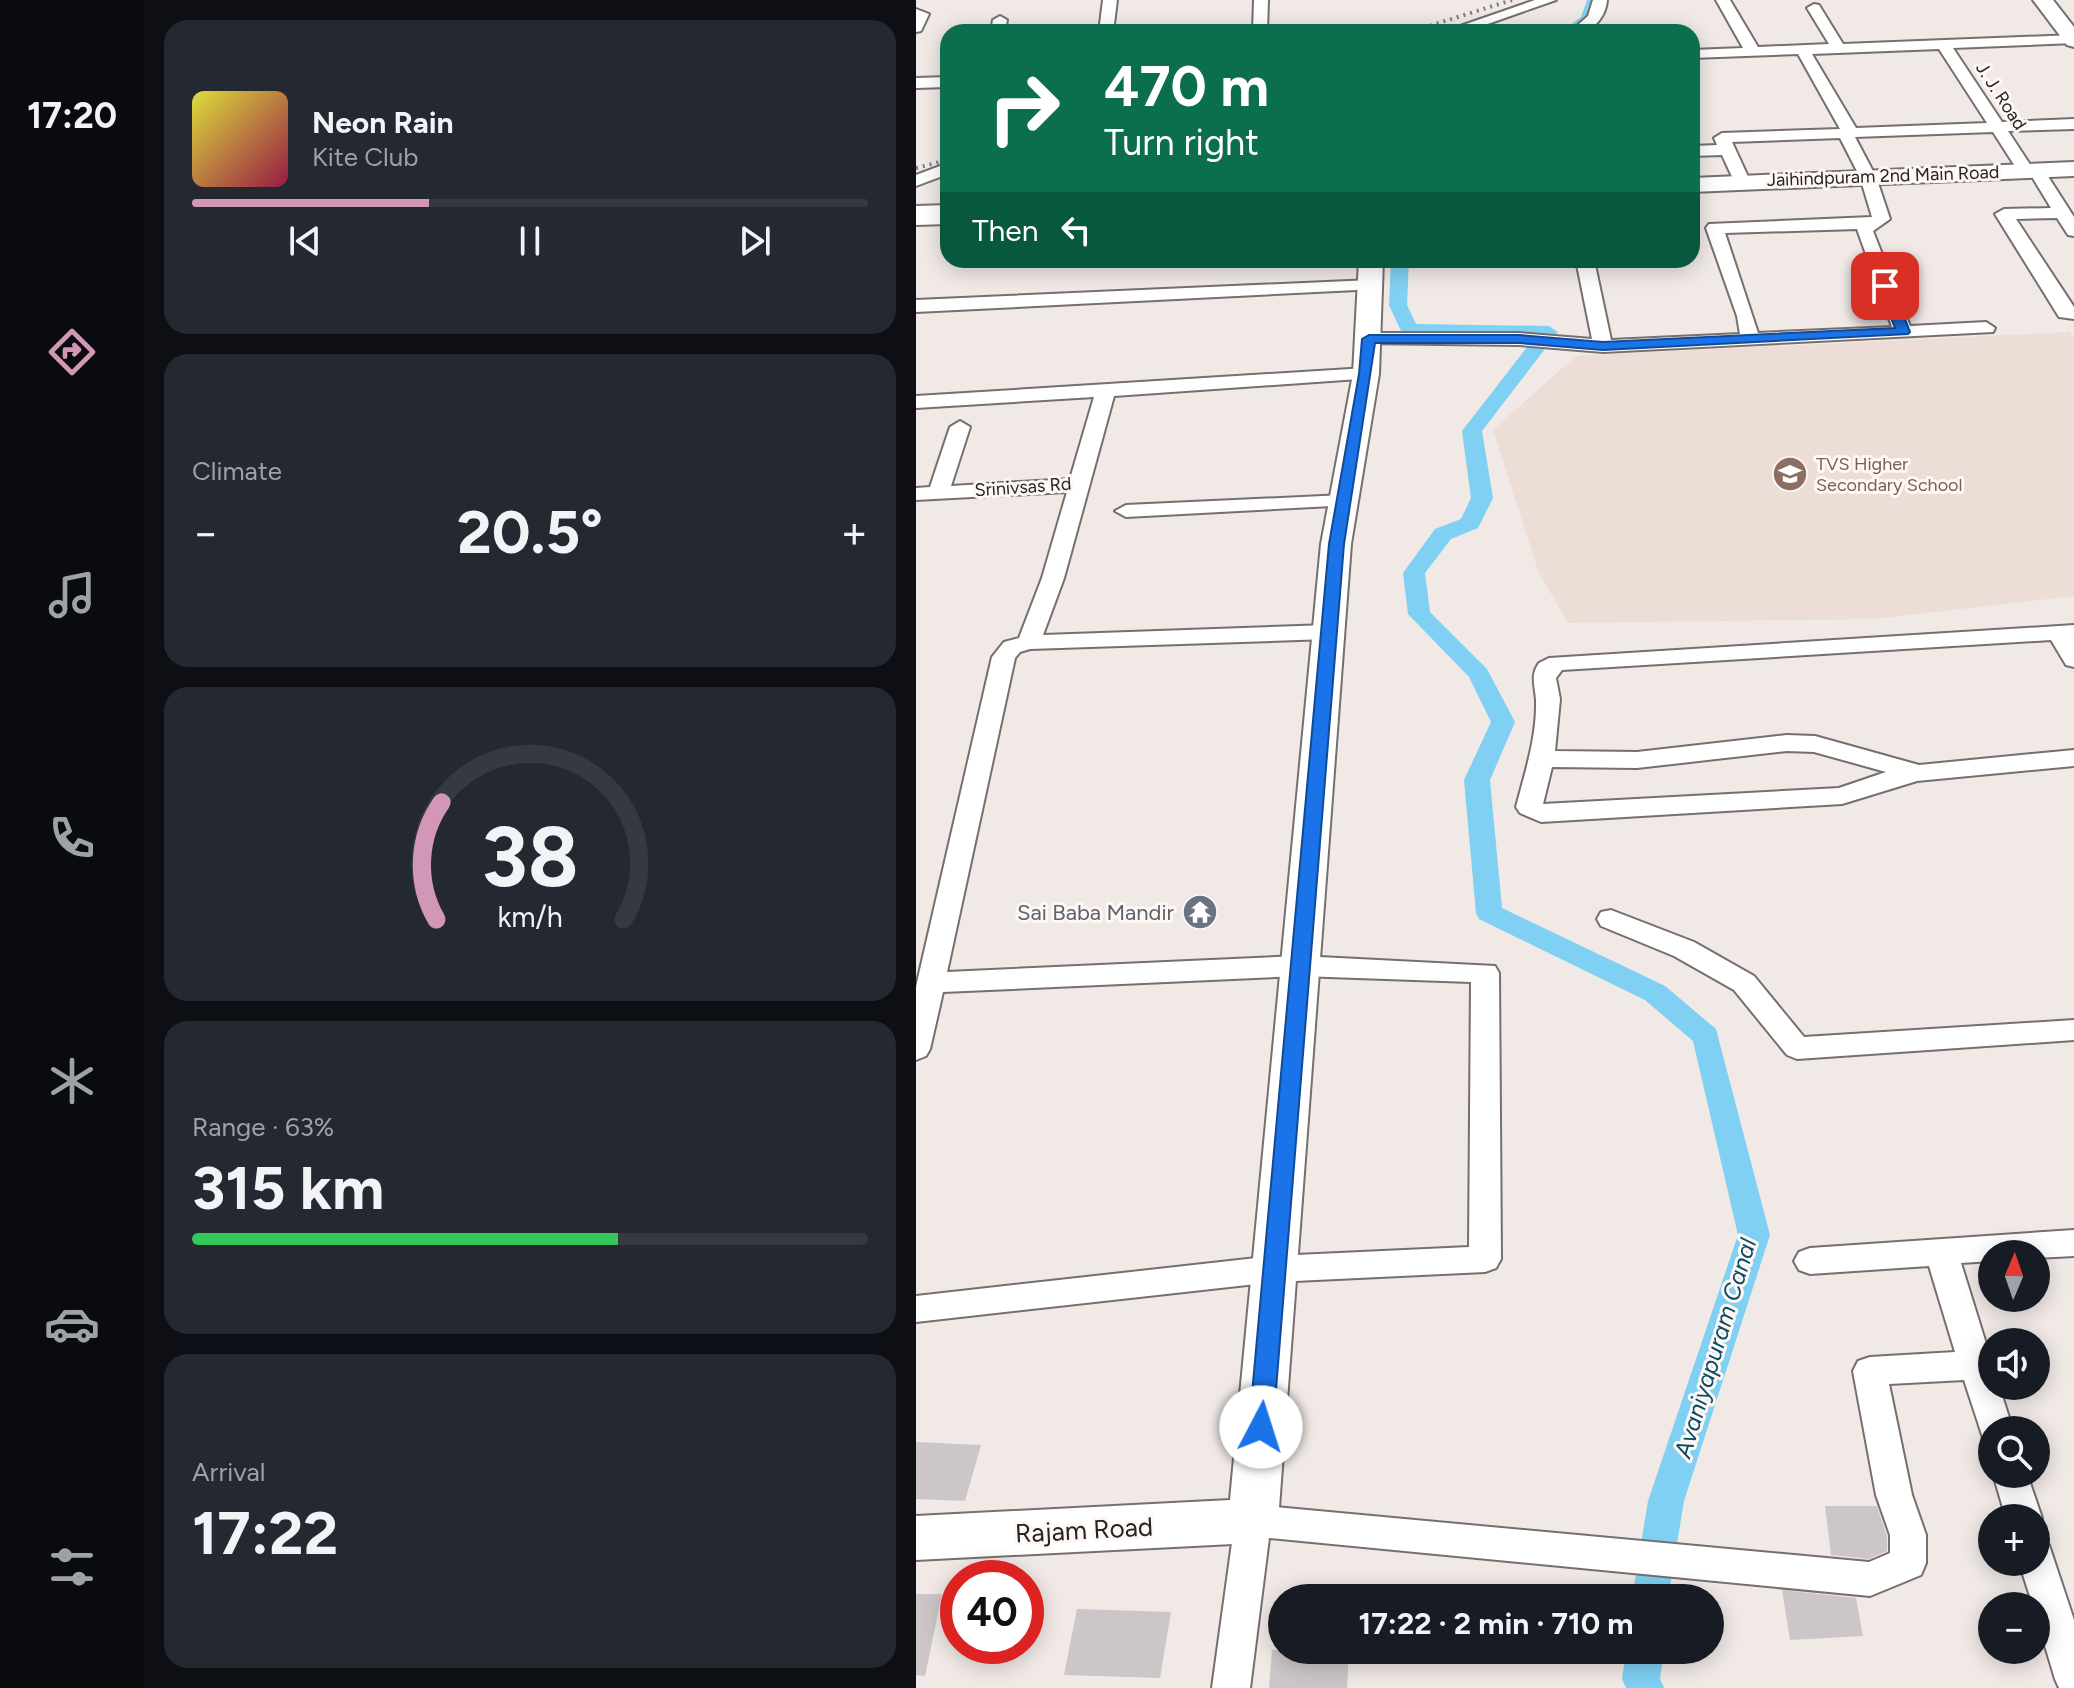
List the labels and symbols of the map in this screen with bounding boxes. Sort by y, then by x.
street label: J. J. Road [1971,58,2031,134]
street label: Jaihindpuram 2nd Main Road [1766,161,2000,191]
pin [1851,252,1919,320]
place label: TVS Higher Secondary School [1816,453,1963,496]
school or university icon: TVS Higher Secondary School [1771,455,1809,493]
street label: Srinivsas Rd [974,473,1072,501]
temple icon: Sai Baba Mandir [1181,893,1219,931]
place label: Sai Baba Mandir [1017,899,1175,926]
water label: Avaniyapuram Canal [1667,1234,1762,1462]
north arrow [1978,1240,2050,1312]
position arrow [1219,1385,1303,1469]
street label: Rajam Road [1014,1510,1154,1550]
speed limit sign: 40 [940,1560,1044,1664]

